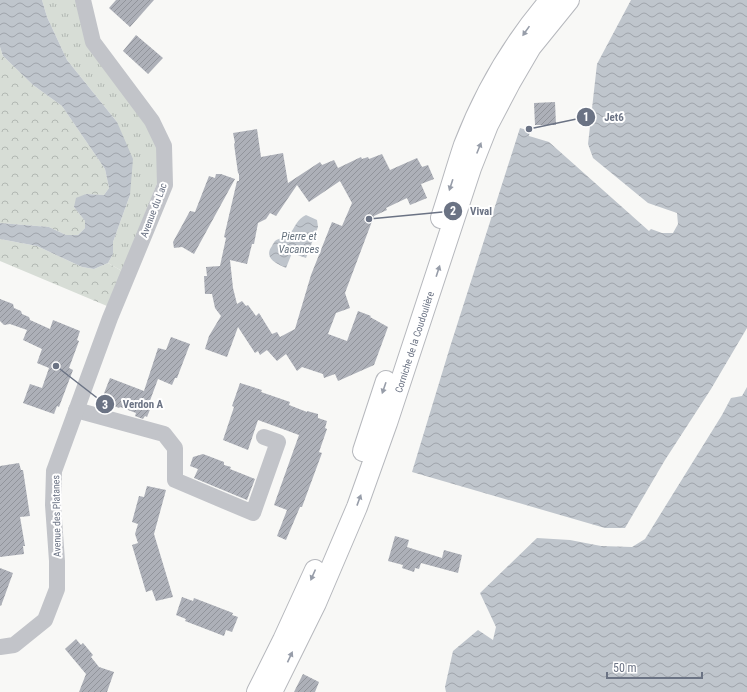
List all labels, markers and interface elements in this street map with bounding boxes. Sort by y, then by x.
one-way arrow [522,26,530,36]
callout: Jet6 [576,106,632,129]
text: 1 [583,110,589,124]
text: Jet6 [604,111,624,124]
one-way arrow [477,141,483,153]
one-way arrow [448,179,454,191]
street label: Avenue du Lac [138,181,169,239]
callout: Vival [443,200,500,223]
text: 2 [450,204,456,218]
text: Vival [470,205,492,218]
water label: Pierre et Vacances [279,230,320,256]
one-way arrow [435,265,441,277]
street label: Corniche de la Coudoulière [393,290,436,394]
one-way arrow [381,382,387,394]
callout: Verdon A [95,393,171,416]
text: 3 [102,398,108,412]
text: Verdon A [123,398,164,411]
street label: Avenue des Platanes [50,474,63,557]
one-way arrow [357,493,363,505]
one-way arrow [310,569,316,580]
one-way arrow [287,652,293,663]
scale bar [607,654,702,680]
text: 50 m [613,661,637,675]

